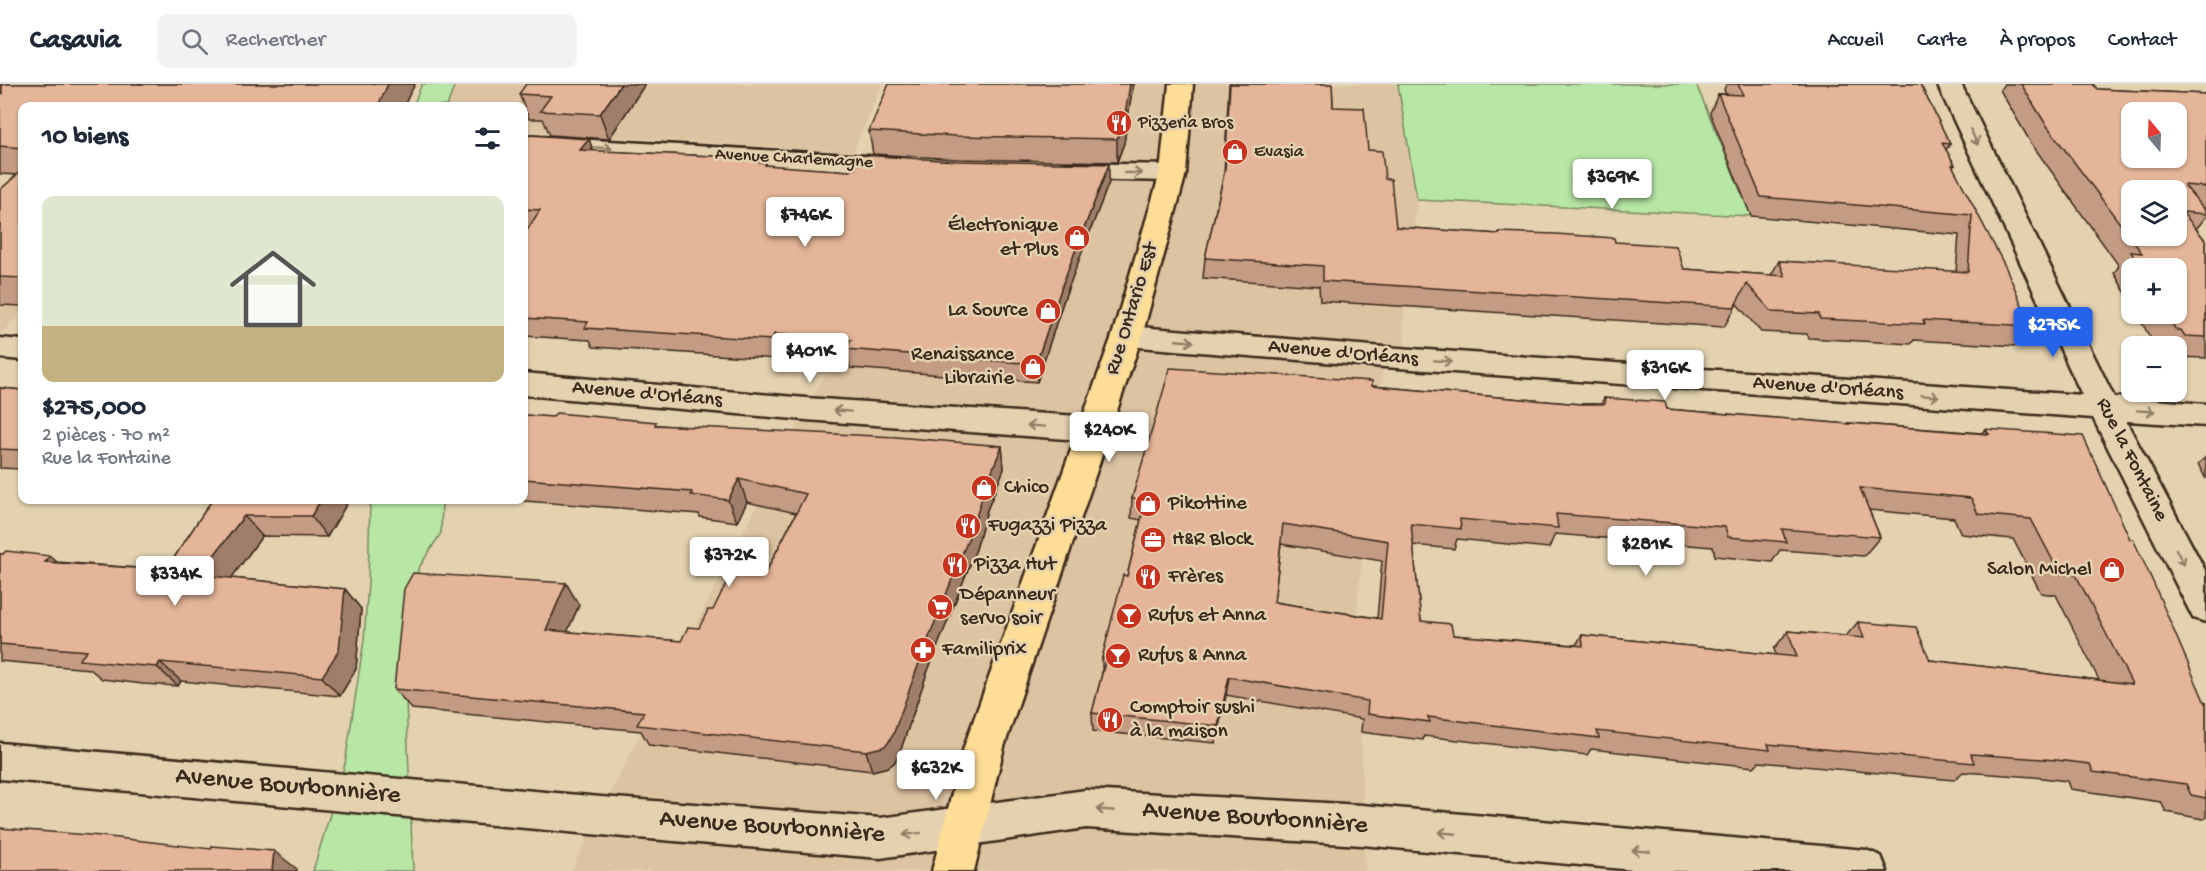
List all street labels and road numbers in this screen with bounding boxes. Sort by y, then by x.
street label: Avenue Charlemagne [714,144,874,174]
street label: Rue Ontario Est [1101,238,1166,378]
street label: Avenue d'Orléans [1267,335,1420,373]
street label: Avenue d'Orléans [1752,371,1905,407]
street label: Avenue d'Orléans [571,376,724,414]
street label: Rue la Fontaine [2089,394,2173,527]
street label: Avenue Bourbonnière [174,762,403,812]
street label: Avenue Bourbonnière [1141,796,1369,842]
street label: Avenue Bourbonnière [658,805,886,851]

